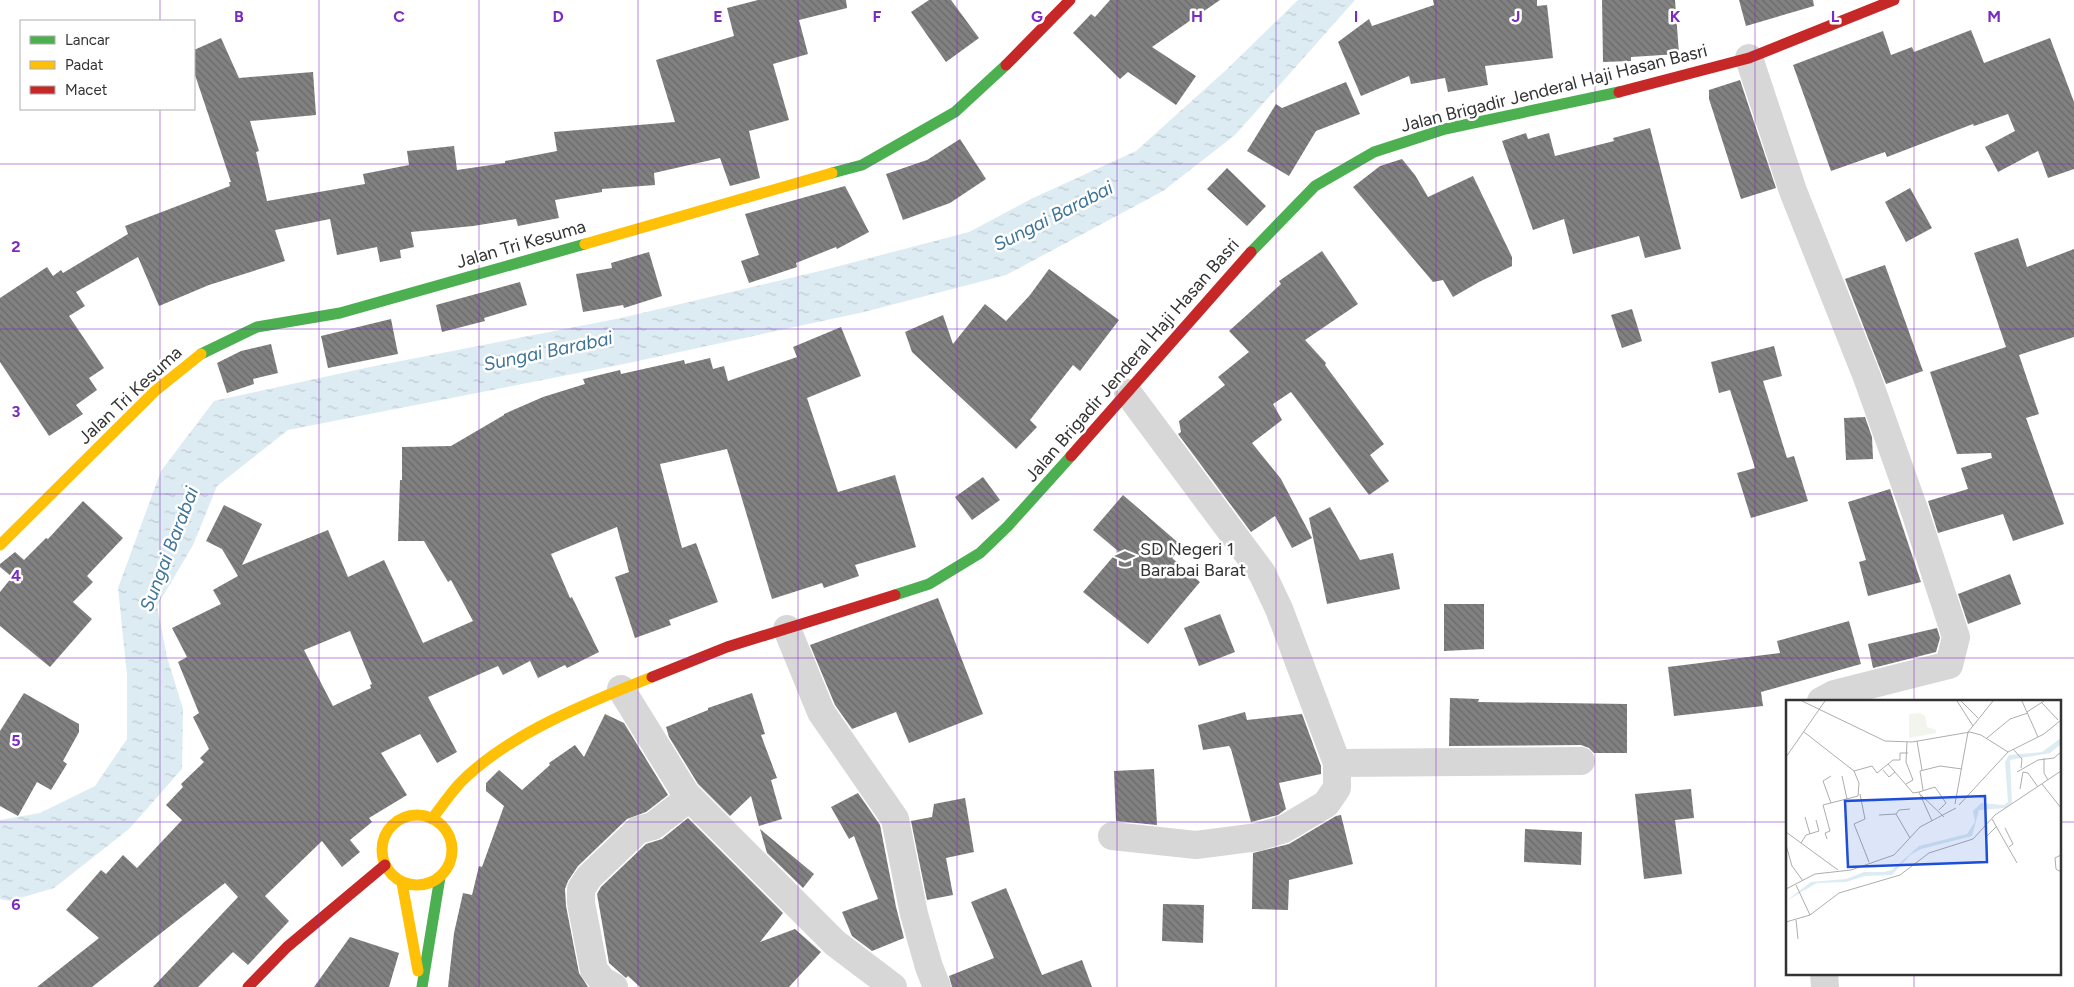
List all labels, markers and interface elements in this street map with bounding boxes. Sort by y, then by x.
text: B [234,7,244,26]
text: C [393,7,405,26]
text: D [552,7,564,26]
text: E [713,7,723,26]
text: F [873,7,882,26]
text: G [1031,7,1043,26]
text: H [1191,7,1203,26]
text: I [1354,7,1358,26]
text: J [1512,7,1520,26]
text: K [1670,7,1681,26]
text: L [1831,7,1840,26]
text: M [1987,7,2001,26]
legend [20,20,195,110]
text: Lancar [65,31,110,49]
street label: Jalan Brigadir Jenderal Haji Hasan Basri [1398,39,1710,137]
text: Padat [65,56,104,74]
text: Macet [65,81,108,99]
water label: Sungai Barabai [989,176,1117,256]
street label: Jalan Tri Kesuma [454,215,588,273]
street label: Jalan Brigadir Jenderal Haji Hasan Basri [1020,234,1244,486]
text: 2 [11,237,21,256]
water label: Sungai Barabai [481,326,615,376]
street label: Jalan Tri Kesuma [74,341,186,449]
text: 3 [12,402,21,421]
water label: Sungai Barabai [135,483,203,614]
place label: SD Negeri 1 Barabai Barat [1140,538,1246,581]
school or university icon: SD Negeri 1 Barabai Barat [1114,548,1136,570]
text: 4 [11,566,21,585]
inset map [1786,700,2062,974]
text: 5 [11,731,21,750]
text: 6 [11,895,21,914]

